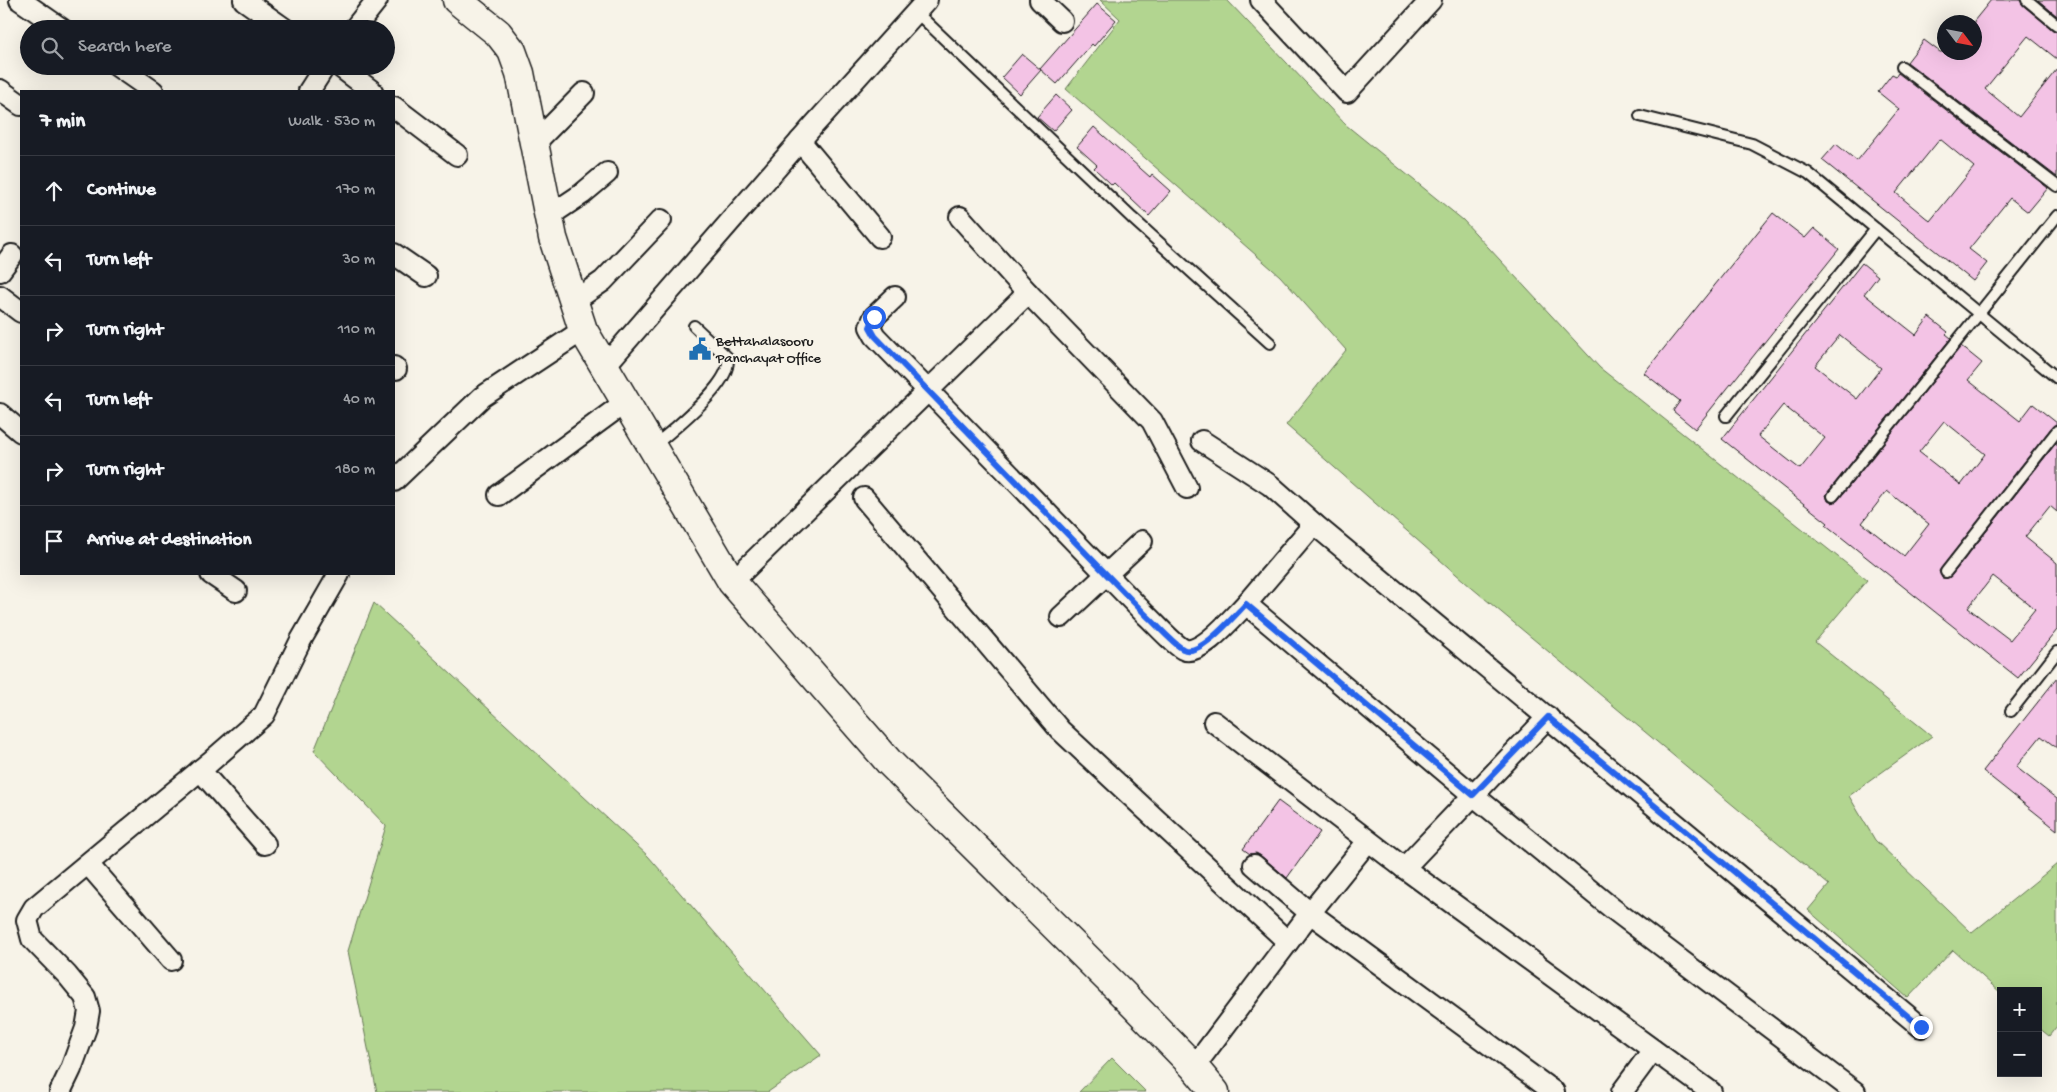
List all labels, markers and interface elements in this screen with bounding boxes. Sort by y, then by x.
north arrow [1937,15,1982,60]
search box [20,20,395,75]
icon: search [38,34,66,62]
text: Search here [78,36,172,59]
text: 7 min [40,110,85,135]
text: Walk · 530 m [288,113,375,132]
icon: ahead [40,177,68,205]
text: Continue [87,179,156,202]
text: 170 m [336,181,375,200]
icon: left [40,247,68,275]
text: Turn left [87,249,151,272]
text: 30 m [342,251,375,270]
route start [863,306,886,329]
icon: right [40,317,68,345]
text: Turn right [87,319,163,342]
text: 110 m [338,321,375,340]
place label: Bettahalasooru Panchayat Office [715,333,821,368]
public building icon: Bettahalasooru Panchayat Office [687,336,713,362]
icon: left [40,387,68,415]
text: Turn left [87,389,151,412]
text: 40 m [343,391,375,410]
icon: right [40,457,68,485]
text: Turn right [87,459,163,482]
text: 180 m [336,461,375,480]
icon: arrive [40,527,68,555]
text: Arrive at destination [87,529,251,552]
map controls [1997,987,2042,1077]
button: + [1997,987,2042,1032]
route end [1910,1016,1933,1039]
button: − [1997,1032,2042,1077]

